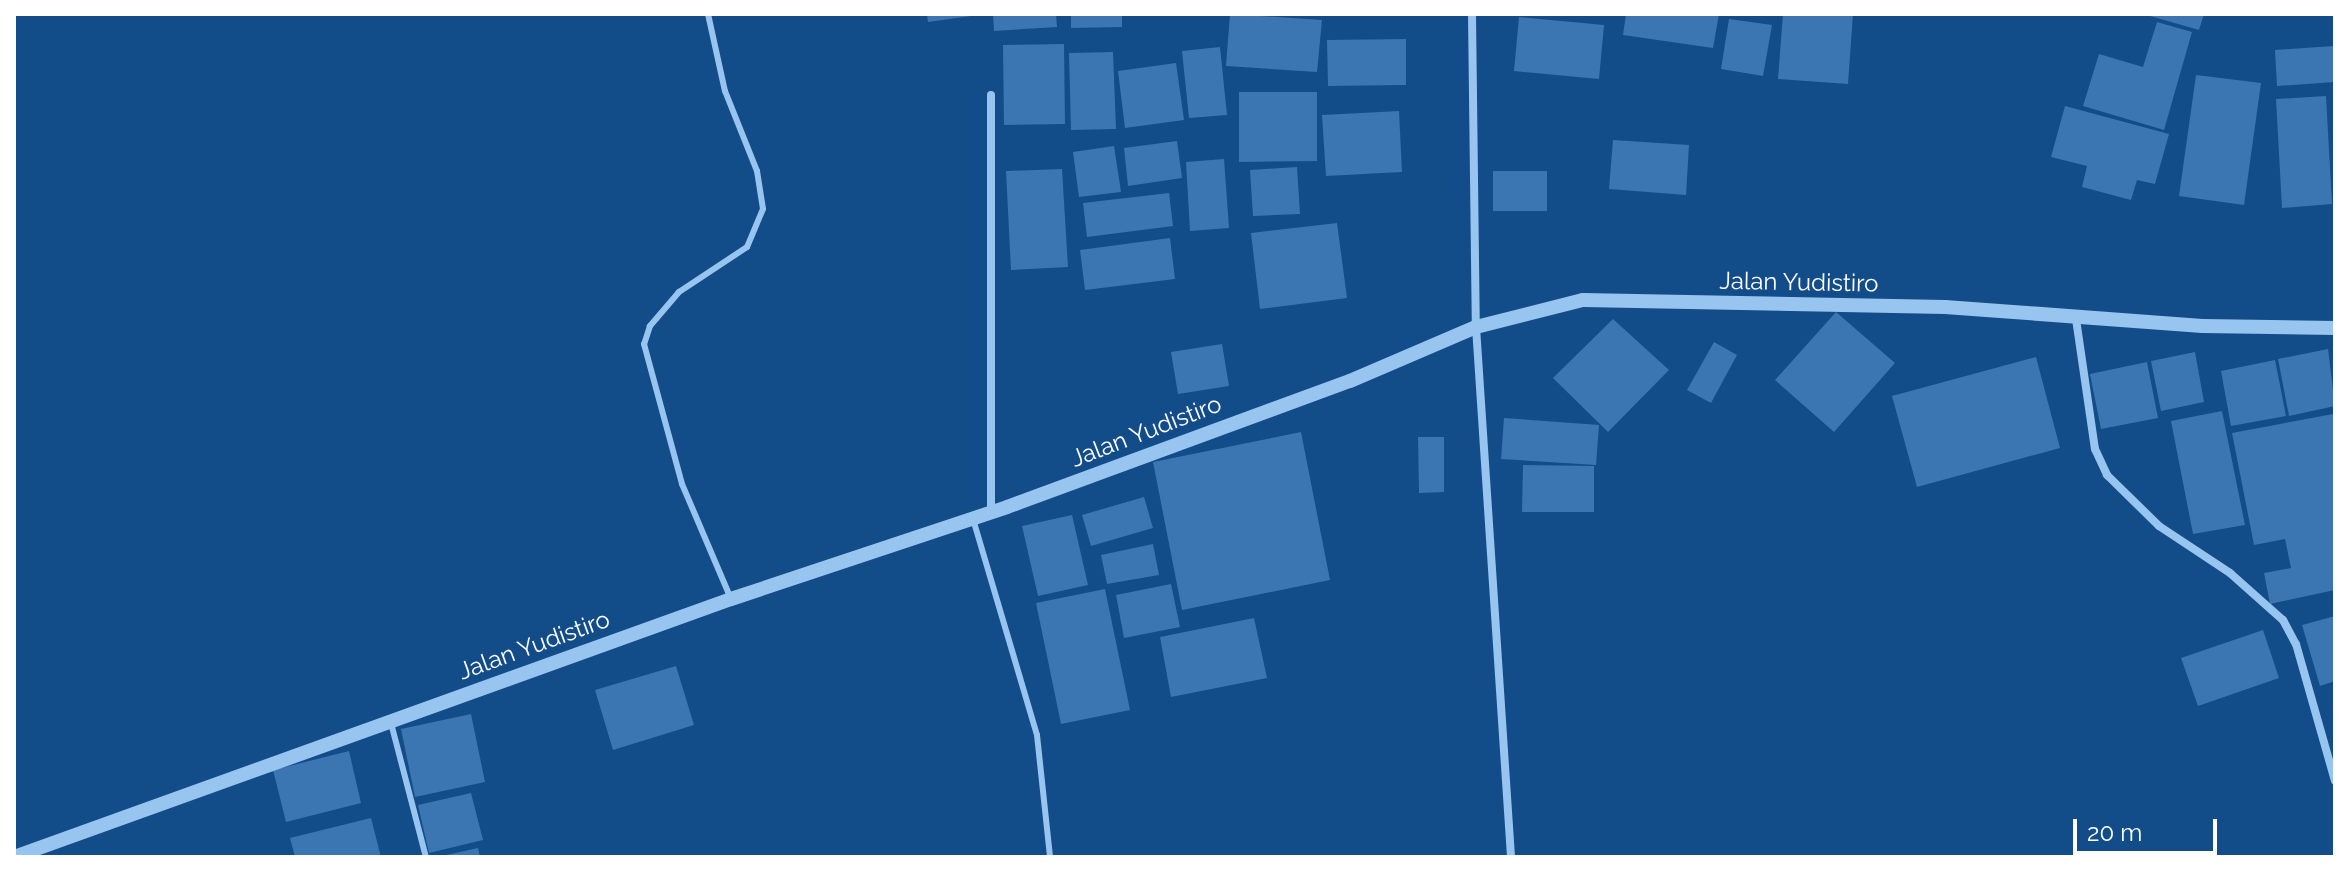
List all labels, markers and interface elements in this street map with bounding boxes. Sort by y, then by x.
street label: Jalan Yudistiro [1719,266,1879,298]
street label: Jalan Yudistiro [1066,389,1226,473]
street label: Jalan Yudistiro [454,604,614,686]
scale bar [2077,803,2221,853]
text: 20 m [2087,818,2142,847]

